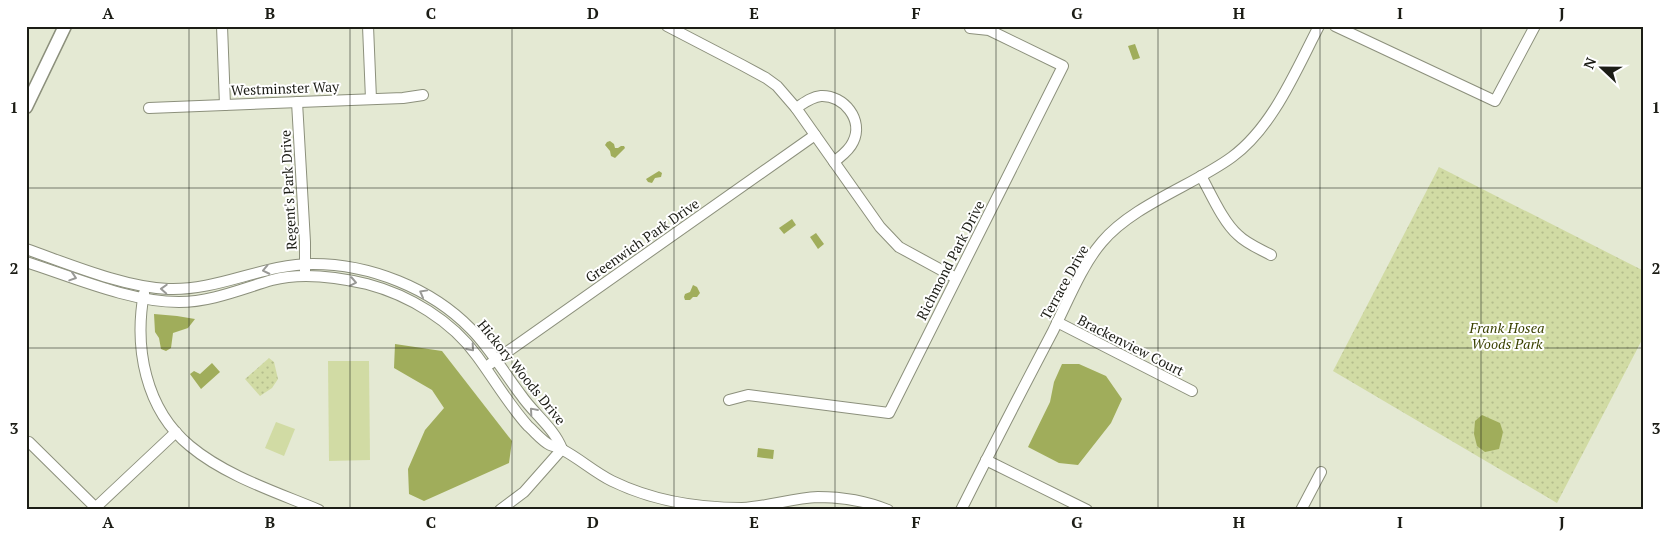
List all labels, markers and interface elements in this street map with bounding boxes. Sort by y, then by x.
text: A [102,2,114,24]
text: B [265,2,275,24]
text: C [426,2,436,24]
text: D [587,2,599,24]
text: E [749,2,759,24]
text: F [911,2,921,24]
text: G [1071,2,1083,24]
text: H [1233,2,1245,24]
text: I [1397,2,1403,24]
text: J [1559,2,1565,24]
north arrow [1578,42,1628,92]
text: N [1579,54,1600,71]
street label: Westminster Way [230,77,340,99]
text: 1 [9,96,19,118]
text: 1 [1651,96,1661,118]
street label: Regent's Park Drive [275,129,301,251]
street label: Greenwich Park Drive [581,194,703,286]
street label: Richmond Park Drive [912,197,988,323]
street label: Terrace Drive [1036,241,1092,323]
text: 2 [9,257,19,279]
text: 2 [1651,257,1661,279]
one-way arrow [262,264,271,275]
one-way arrow [68,271,76,281]
one-way arrow [349,276,358,286]
one-way arrow [160,283,168,294]
one-way arrow [419,290,428,300]
street label: Brackenview Court [1075,310,1188,380]
street label: Hickory Woods Drive [474,315,570,429]
park label: Frank Hosea Woods Park [1468,318,1545,353]
one-way arrow [465,342,473,351]
one-way arrow [530,407,539,416]
text: 3 [9,417,19,439]
text: 3 [1651,417,1661,439]
text: A [102,511,114,533]
text: B [265,511,275,533]
text: C [426,511,436,533]
text: D [587,511,599,533]
text: E [749,511,759,533]
text: F [911,511,921,533]
text: G [1071,511,1083,533]
text: H [1233,511,1245,533]
text: I [1397,511,1403,533]
text: J [1559,511,1565,533]

